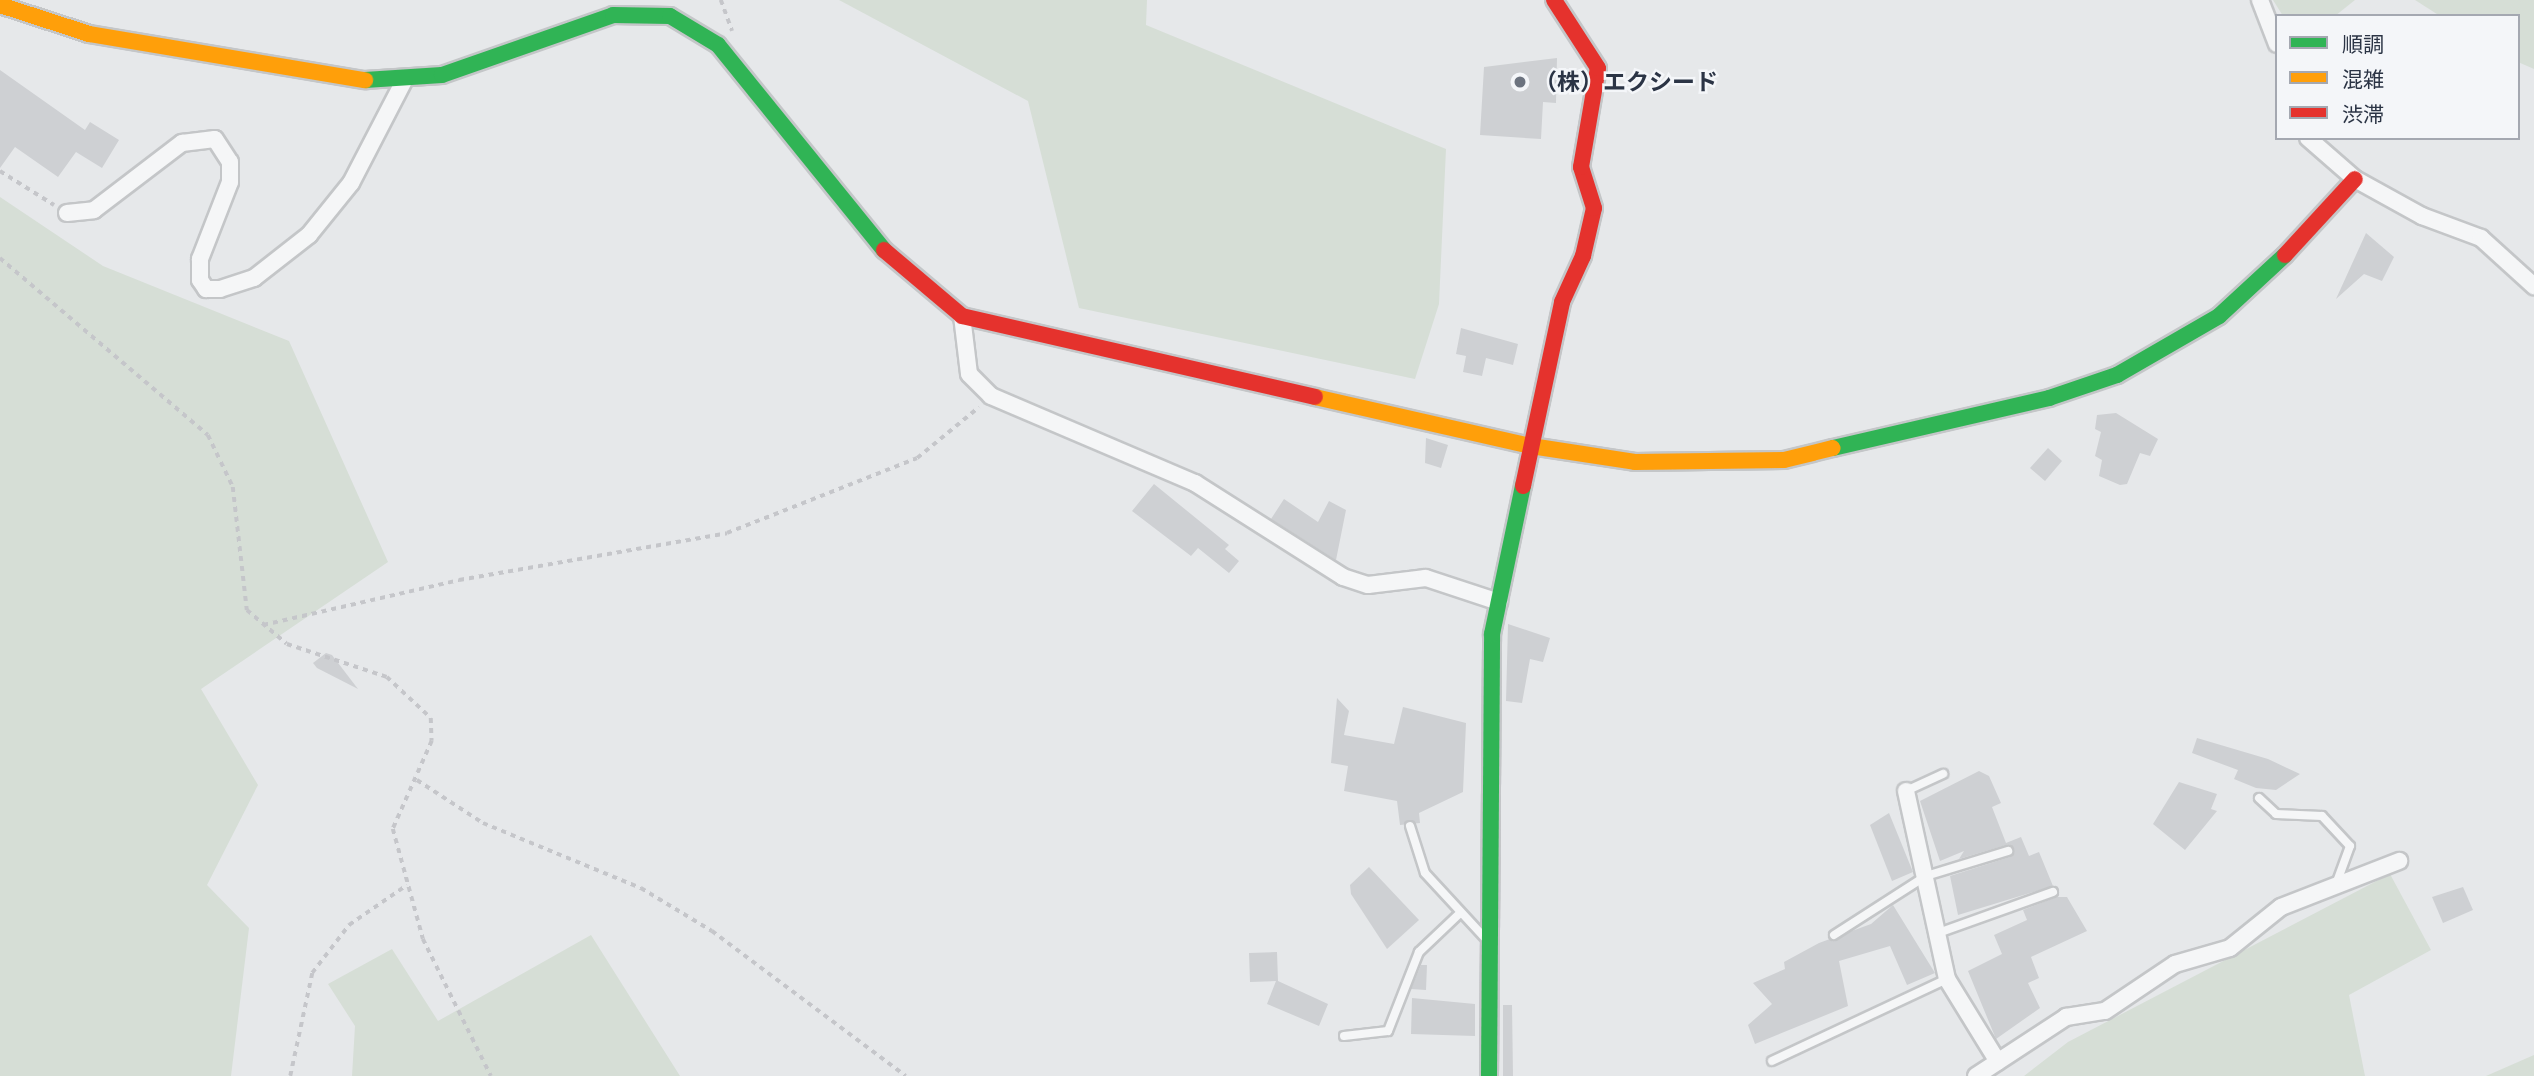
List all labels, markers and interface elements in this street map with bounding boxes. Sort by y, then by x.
legend [2275,14,2520,140]
text: 順調 [2342,32,2384,57]
text: 混雑 [2342,67,2384,92]
place label: （株）エクシード [1534,68,1718,96]
marker: （株）エクシード [1512,74,1528,90]
text: 渋滞 [2342,102,2384,127]

